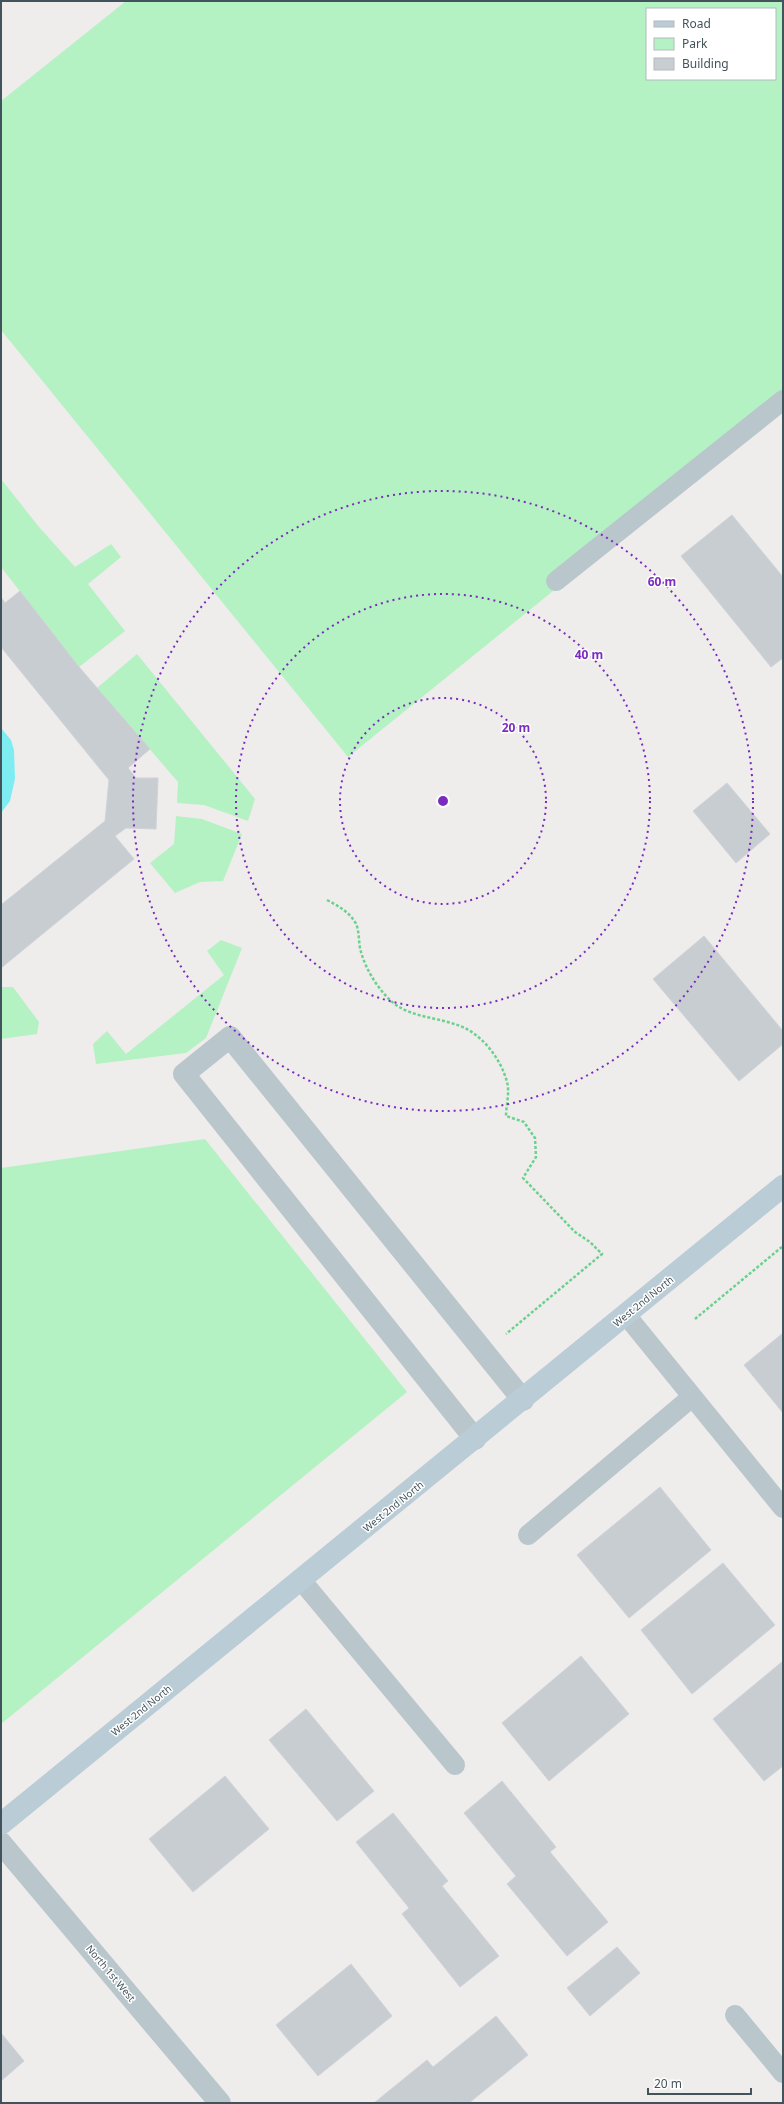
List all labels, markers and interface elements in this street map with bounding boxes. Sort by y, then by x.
legend [646,8,776,80]
text: Road [682,15,711,32]
text: Park [682,35,708,52]
text: Building [682,55,729,72]
text: 60 m [648,573,676,590]
text: 40 m [575,646,603,663]
text: 20 m [502,719,530,736]
centre of rings [436,794,450,808]
street label: West 2nd North [610,1272,676,1330]
street label: West 2nd North [360,1477,426,1535]
street label: West 2nd North [108,1681,174,1739]
street label: North 1st West [83,1942,139,2005]
scale bar [648,2070,751,2096]
text: 20 m [654,2075,682,2092]

